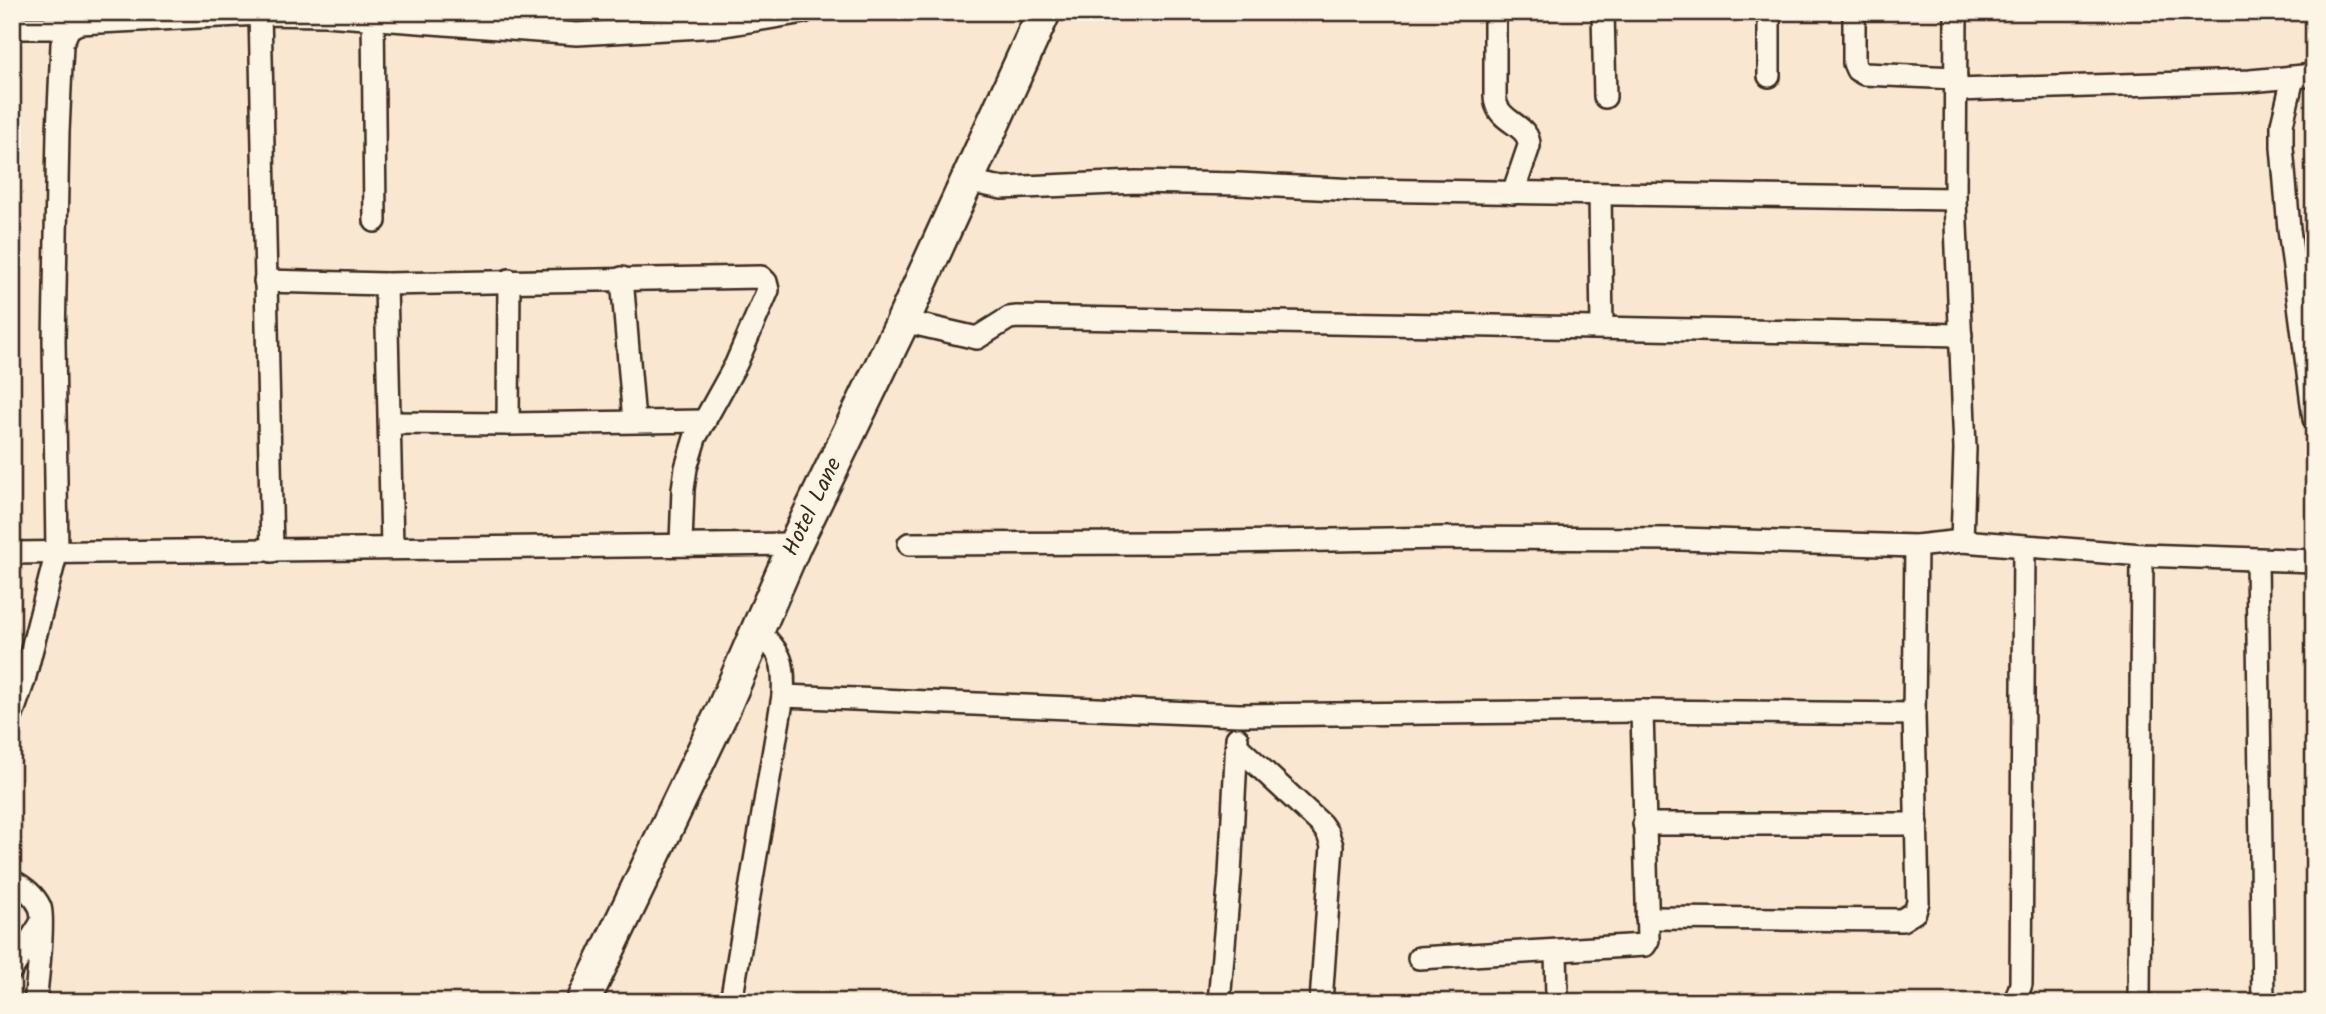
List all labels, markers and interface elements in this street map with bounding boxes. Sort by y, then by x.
street label: Hotel Lane [774,451,852,562]

